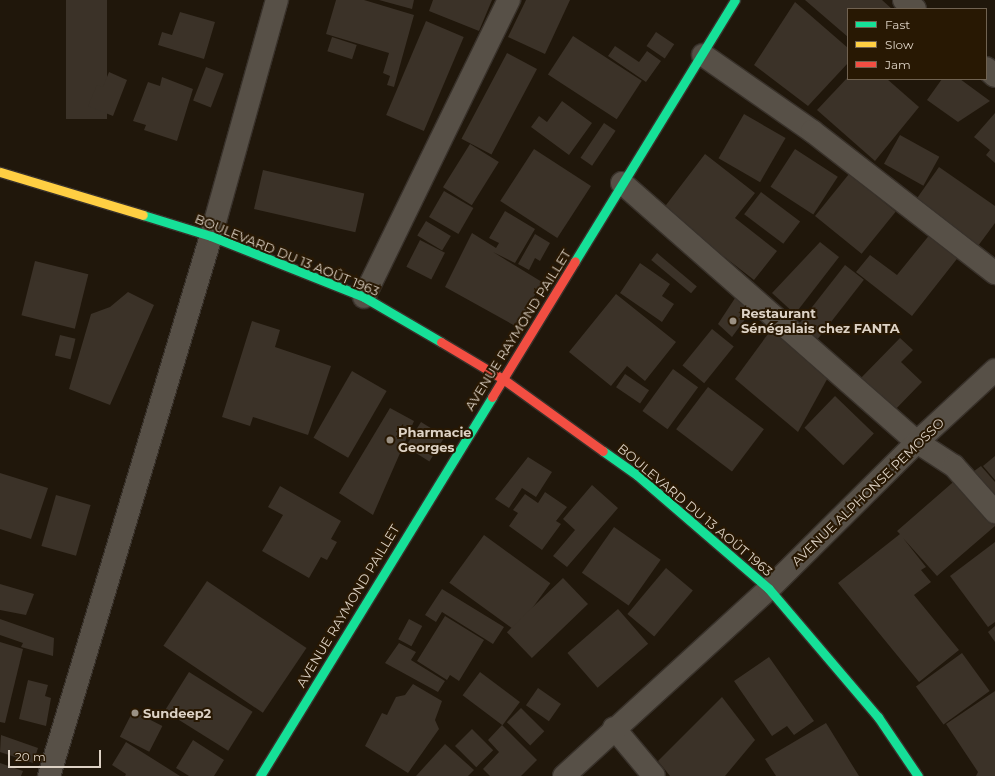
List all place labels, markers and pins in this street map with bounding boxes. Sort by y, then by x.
place label: Restaurant Sénégalais chez FANTA [741,306,900,337]
marker: Restaurant Sénégalais chez FANTA [728,316,738,326]
place label: Pharmacie Georges [398,425,472,456]
marker: Pharmacie Georges [385,435,395,445]
place label: Sundeep2 [143,705,211,721]
marker: Sundeep2 [130,708,140,718]

